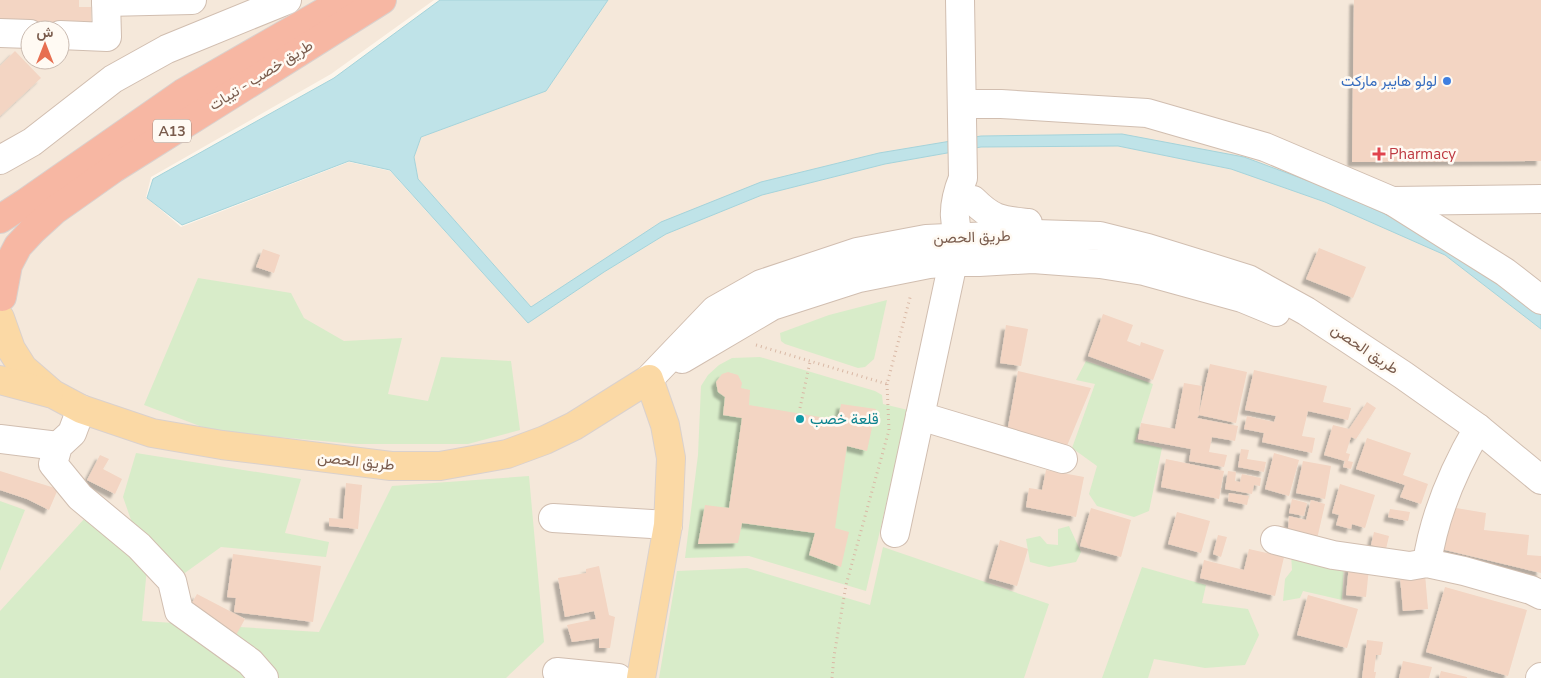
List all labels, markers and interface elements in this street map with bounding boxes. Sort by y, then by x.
north arrow [20,20,70,70]
text: ش [37,23,54,42]
street label: طريق خصب - تيبات [205,35,317,115]
place label: لولو هايبر ماركت [1341,71,1437,91]
marker: لولو هايبر ماركت [1441,75,1453,87]
road number: A13 [153,120,191,142]
place label: Pharmacy [1389,144,1456,164]
marker: Pharmacy [1373,148,1385,160]
street label: طريق الحصن [933,226,1011,248]
street label: طريق الحصن [1327,319,1403,379]
place label: قلعة خصب [810,409,879,429]
marker: قلعة خصب [794,413,806,425]
street label: طريق الحصن [316,447,396,475]

